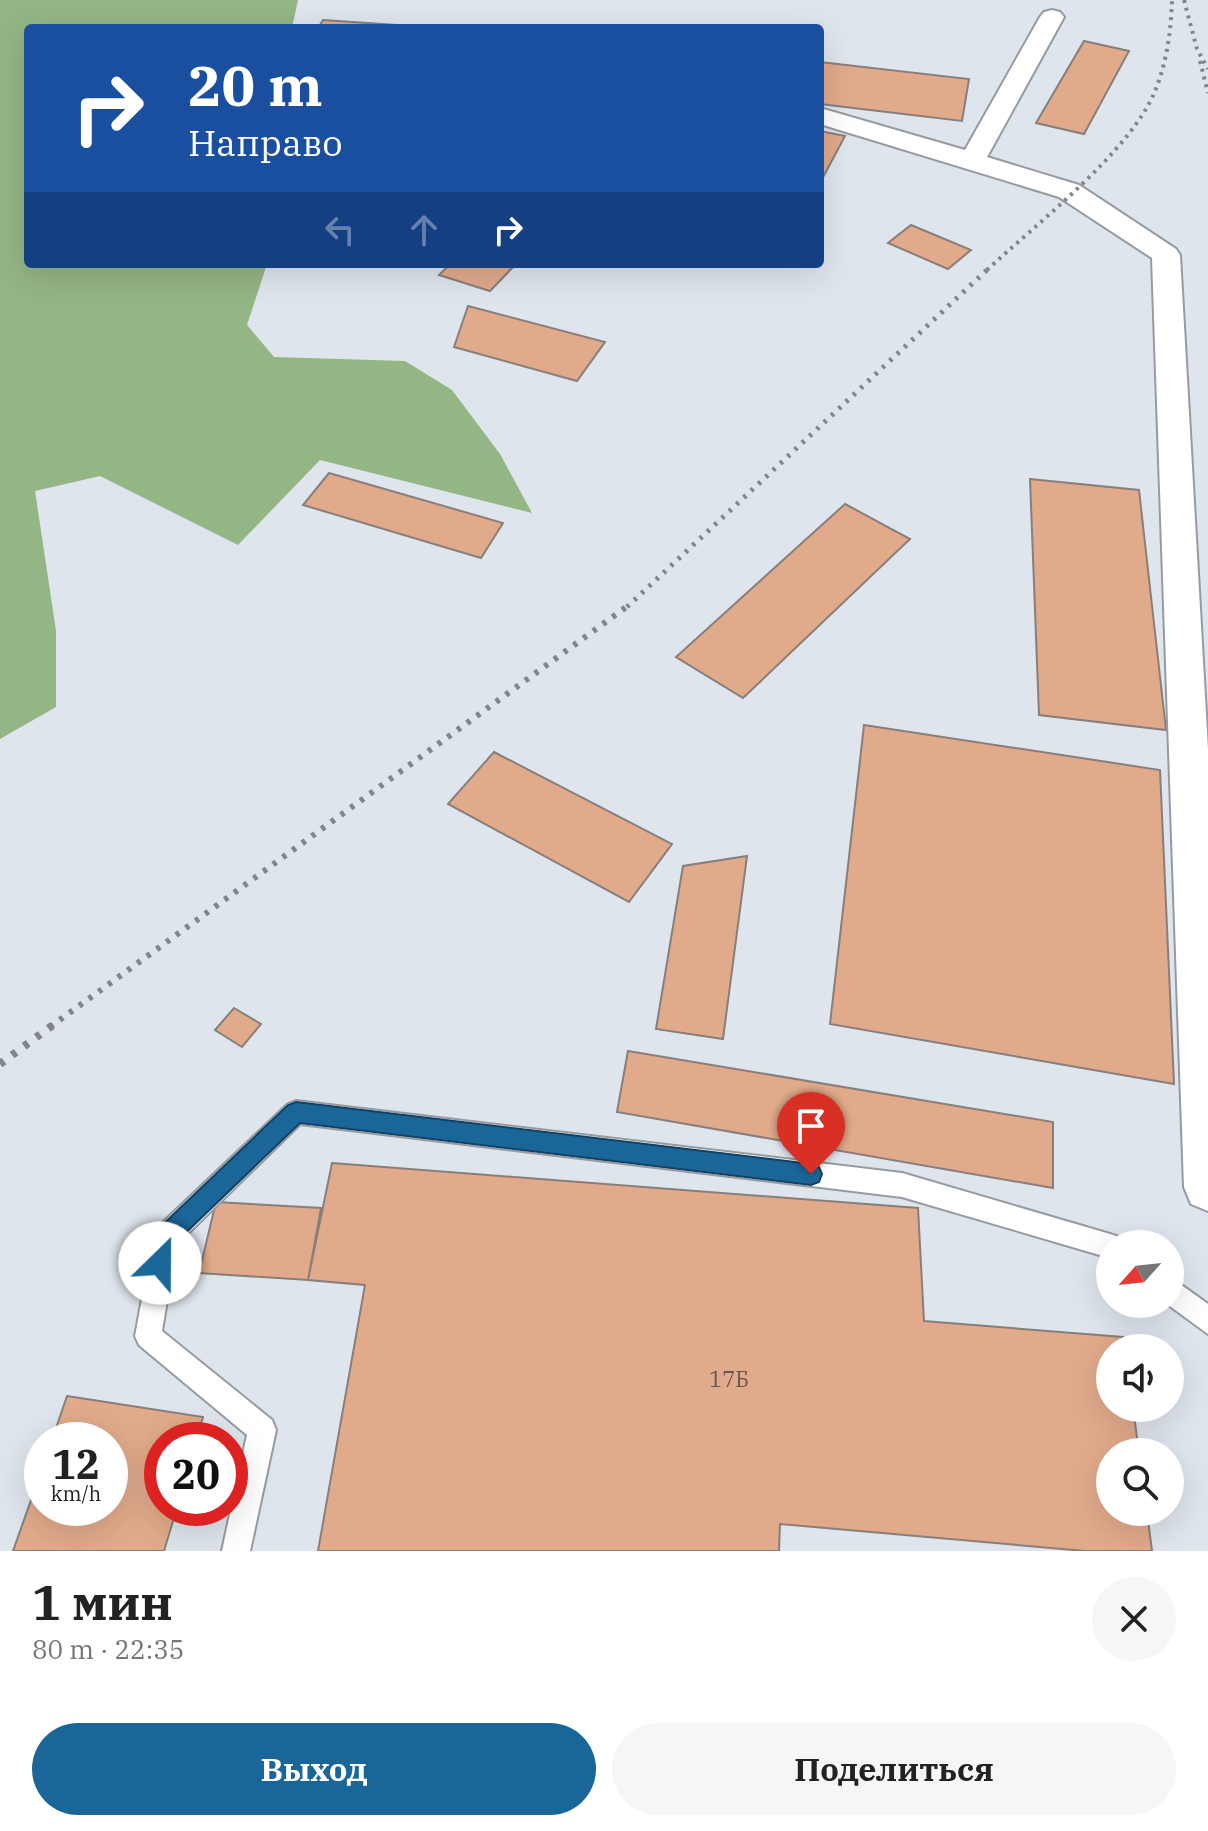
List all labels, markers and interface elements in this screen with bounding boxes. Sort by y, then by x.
text: 20 m [188,49,323,121]
icon: right [56,56,160,160]
text: Направо [188,119,343,166]
icon: left [318,208,362,252]
icon: ahead [402,208,446,252]
icon: right [486,208,530,252]
pin [777,1092,845,1174]
icon: arrive [789,1104,833,1148]
position arrow [118,1221,202,1305]
north arrow [1096,1230,1184,1318]
map controls [1096,1230,1184,1526]
button: sound [1096,1334,1184,1422]
house number: 17Б [709,1364,749,1393]
speed limit sign: 20 [144,1422,248,1526]
text: 12 [52,1438,100,1490]
button: search [1096,1438,1184,1526]
text: km/h [51,1480,101,1507]
text: 1 мин [32,1571,173,1633]
button: close [1092,1577,1176,1661]
text: 80 m · 22:35 [32,1632,184,1666]
button: Выход [32,1723,596,1815]
button: Поделиться [612,1723,1176,1815]

